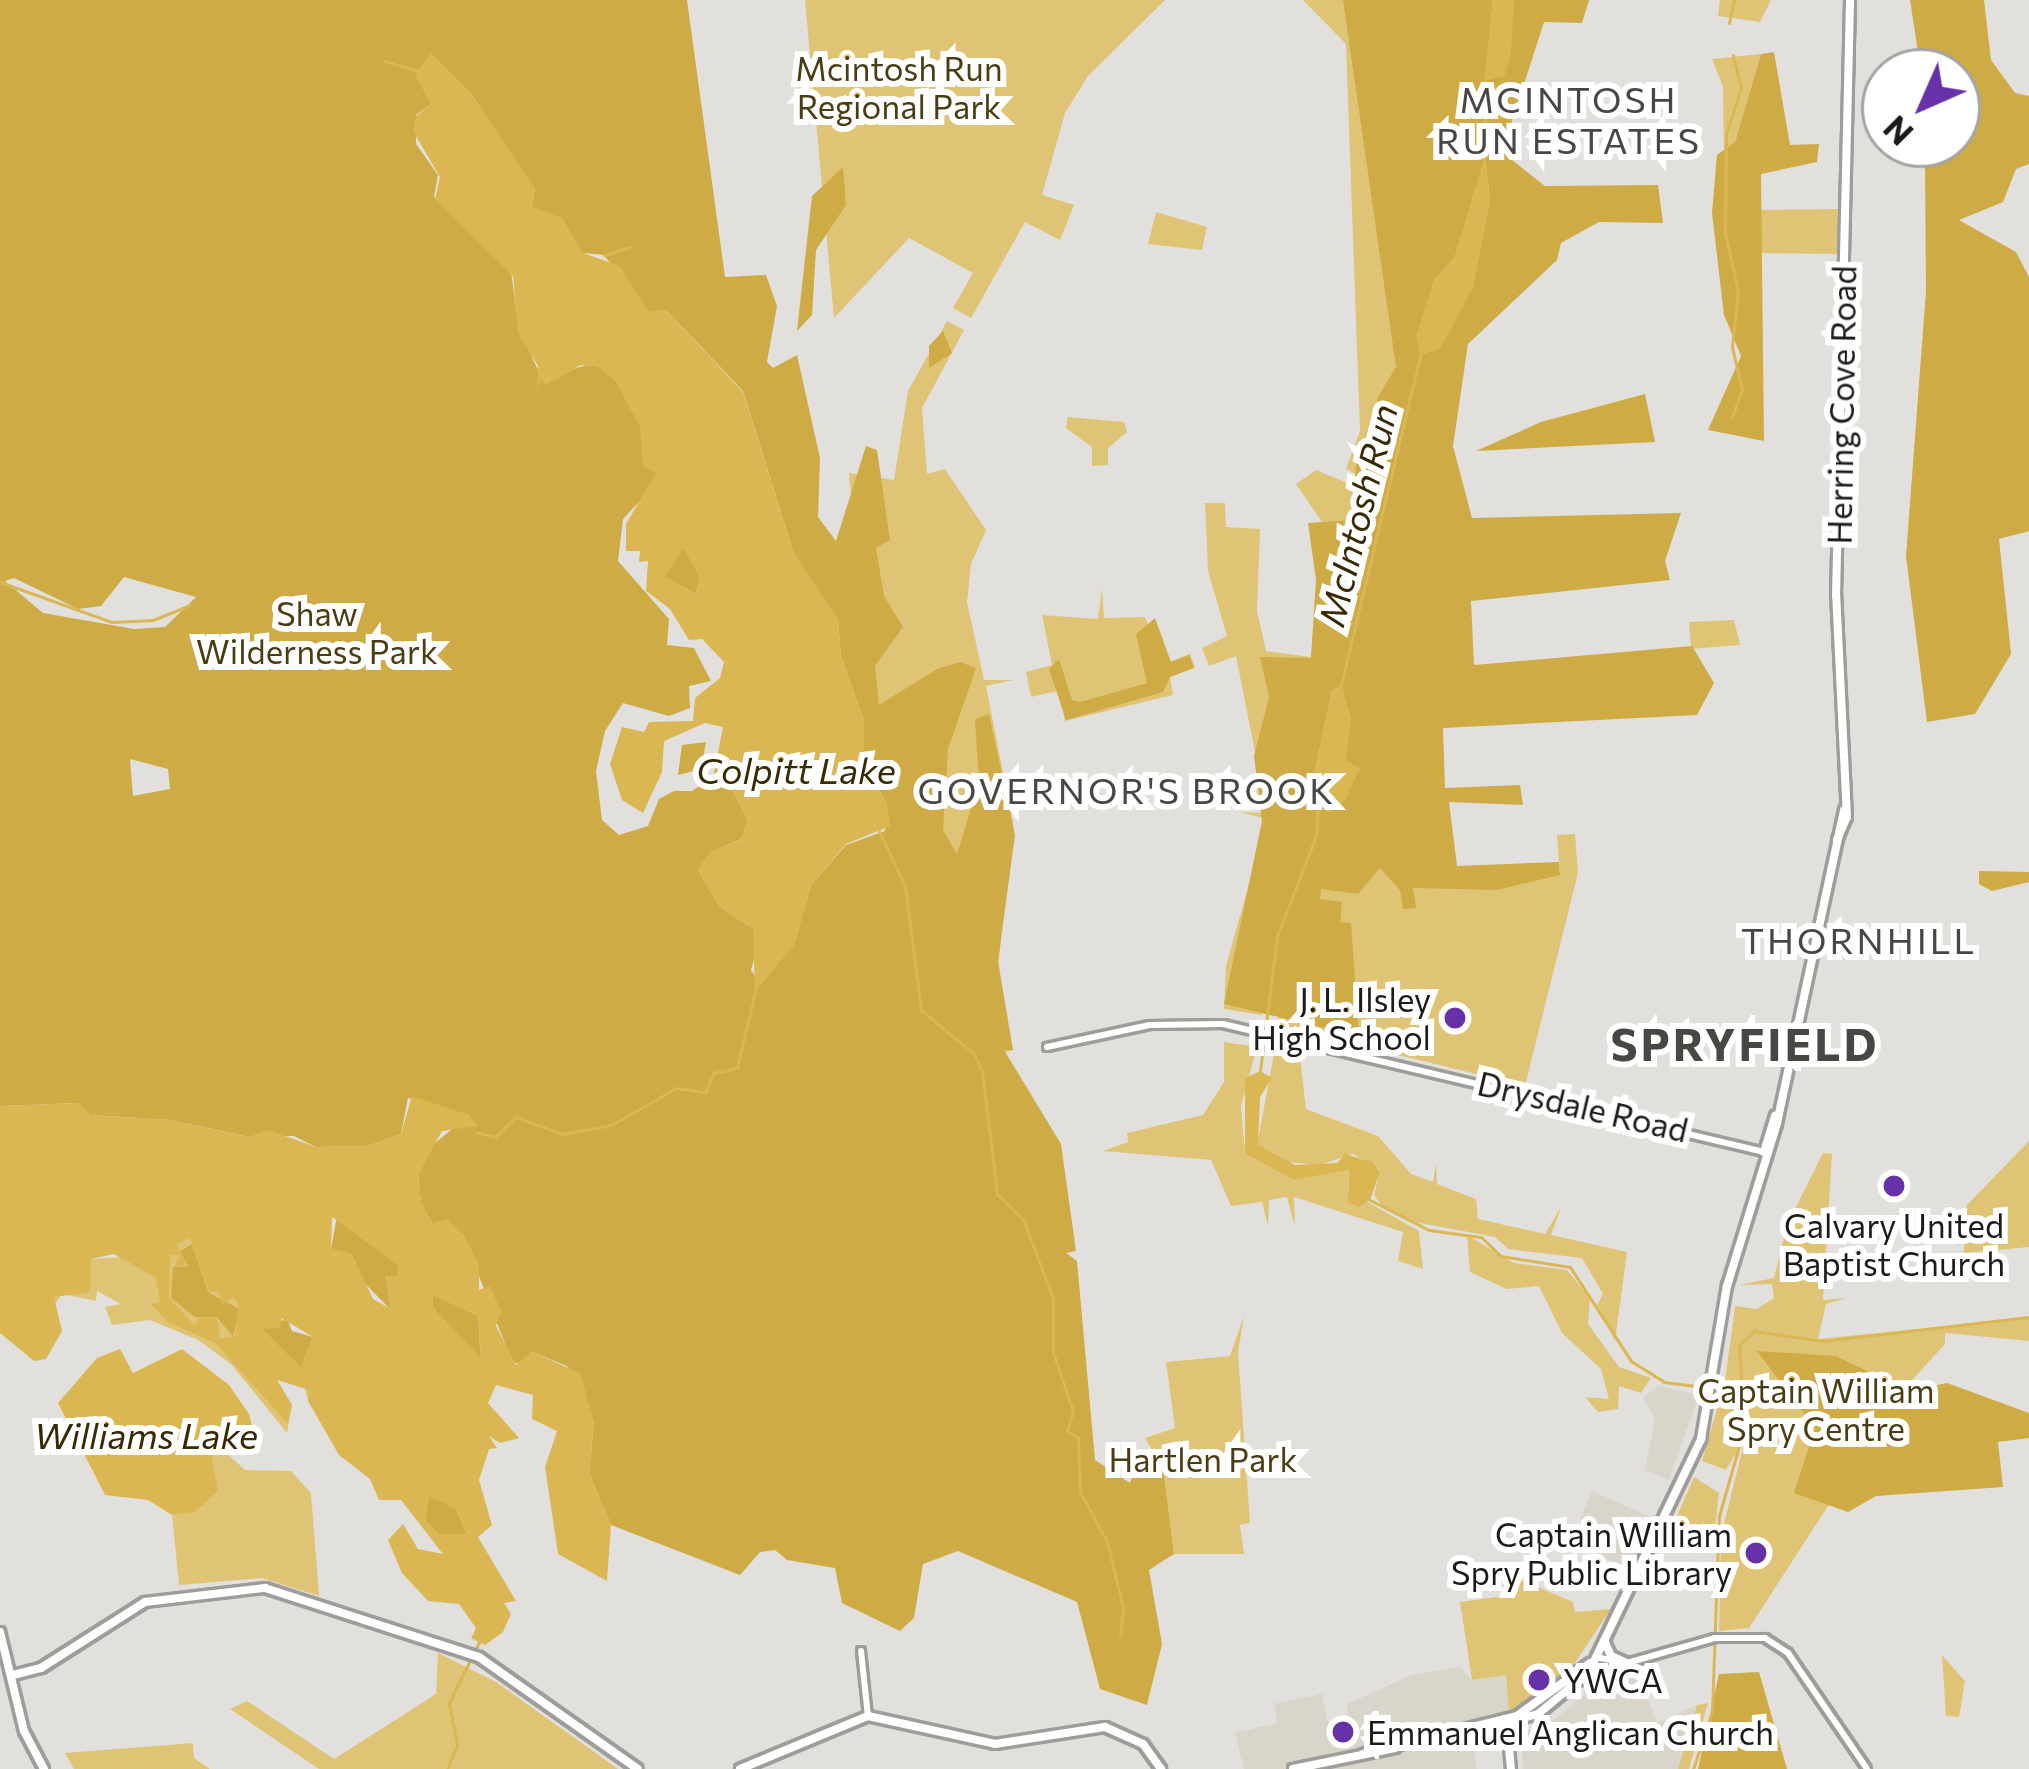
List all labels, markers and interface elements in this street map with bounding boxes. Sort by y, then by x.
park label: Mcintosh Run Regional Park [795,48,1003,126]
north arrow [1861,48,1981,168]
district label: MCINTOSH RUN ESTATES [1436,76,1702,161]
text: N [1874,108,1921,155]
street label: Herring Cove Road [1819,265,1863,545]
water label: McIntosh Run [1309,400,1405,630]
park label: Shaw Wilderness Park [196,593,438,671]
water label: Colpitt Lake [696,748,896,792]
district label: GOVERNOR'S BROOK [918,768,1336,812]
district label: THORNHILL [1741,918,1977,962]
place label: J. L. Ilsley High School [1252,979,1431,1057]
marker: J. L. Ilsley High School [1442,1005,1468,1031]
district label: SPRYFIELD [1611,1016,1879,1070]
street label: Drysdale Road [1474,1063,1692,1149]
marker: Calvary United Baptist Church [1881,1173,1907,1199]
place label: Calvary United Baptist Church [1783,1205,2005,1283]
park label: Captain William Spry Centre [1697,1370,1935,1448]
water label: Williams Lake [34,1413,258,1457]
park label: Hartlen Park [1109,1439,1297,1479]
place label: Captain William Spry Public Library [1451,1514,1732,1592]
marker: Captain William Spry Public Library [1743,1540,1769,1566]
place label: YWCA [1563,1660,1663,1700]
marker: YWCA [1526,1667,1552,1693]
place label: Emmanuel Anglican Church [1367,1712,1774,1752]
marker: Emmanuel Anglican Church [1330,1719,1356,1745]

